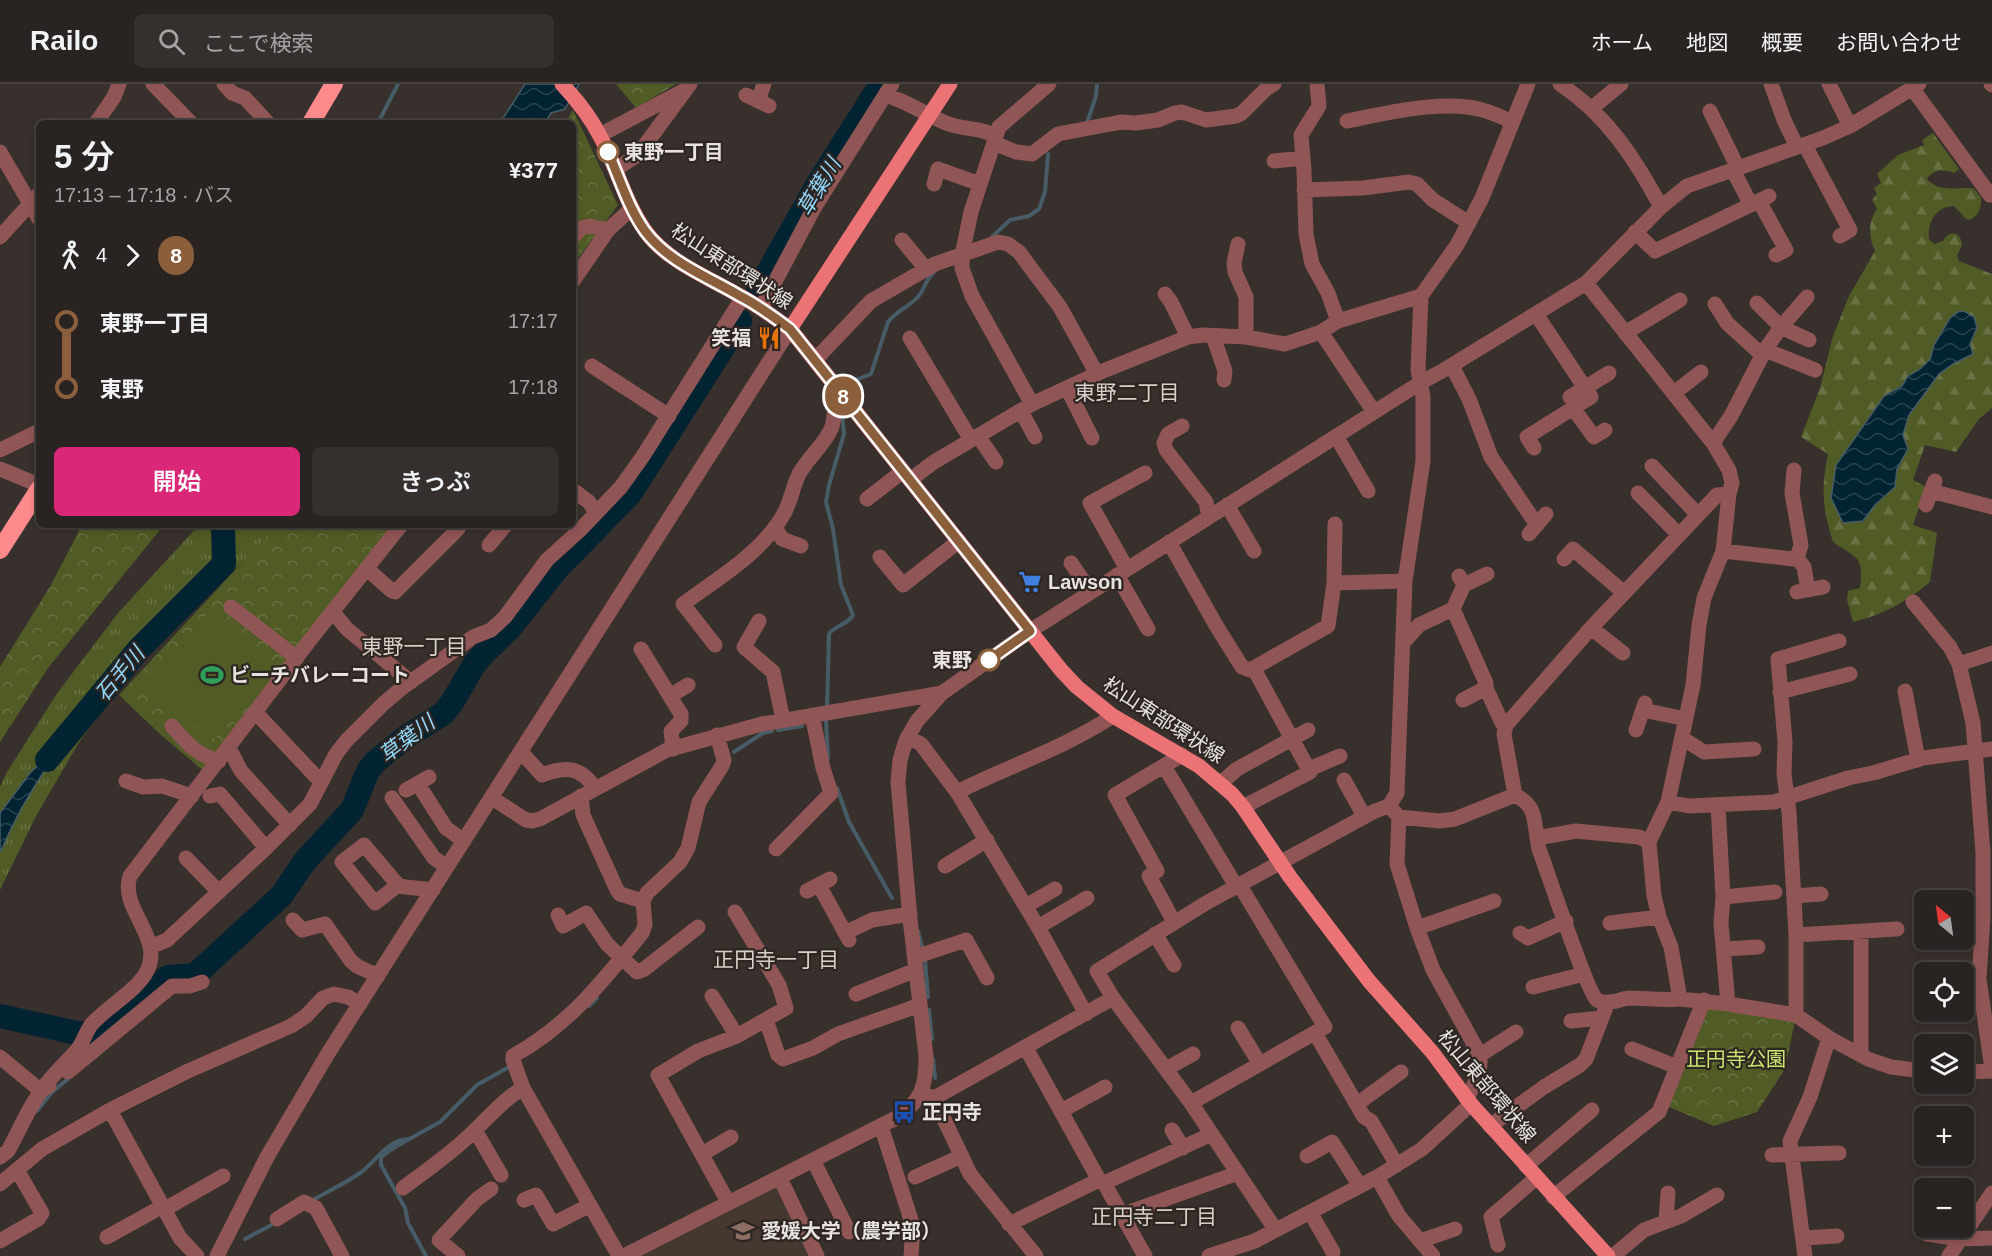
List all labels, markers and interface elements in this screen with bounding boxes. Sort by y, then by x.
search box [134,14,554,68]
text: Railo [30,25,98,56]
icon: search [155,25,188,58]
text: ここで検索 [203,31,313,56]
text: ホーム [1591,31,1653,54]
text: 地図 [1686,31,1728,54]
text: 概要 [1761,31,1803,54]
text: お問い合わせ [1836,31,1962,54]
text: 5 分 [54,138,115,175]
marker: 東野一丁目 [597,141,619,163]
place label: 東野一丁目 [624,141,724,163]
water label: 草葉川 [792,152,846,220]
text: ¥377 [509,158,558,183]
text: 17:13 – 17:18 · バス [54,184,234,206]
street label: 松山東部環状線 [667,219,797,313]
icon: walk [54,239,87,272]
icon: forward [116,239,149,272]
text: 4 [96,244,107,266]
text: 8 [170,244,182,267]
text: 17:17 [508,310,558,332]
text: 東野一丁目 [100,311,210,336]
restaurant icon: 笑福 [756,325,782,351]
place label: 笑福 [711,327,751,349]
text: 17:18 [508,376,558,398]
line badge: 8 [824,376,862,416]
text: 東野 [100,377,144,402]
district label: 東野二丁目 [1075,381,1180,404]
text: 8 [837,385,849,408]
button: 開始 [54,447,300,516]
button: きっぷ [312,447,558,516]
supermarket icon: Lawson [1017,569,1043,595]
place label: Lawson [1048,571,1122,593]
district label: 東野一丁目 [362,635,467,658]
water label: 石手川 [91,641,150,705]
place label: 東野 [932,649,972,671]
marker: 東野 [978,649,1000,671]
sports icon: ビーチバレーコート [199,662,225,688]
place label: ビーチバレーコート [230,664,410,686]
street label: 松山東部環状線 [1099,673,1229,767]
water label: 草葉川 [375,709,440,767]
north arrow [1914,890,1974,950]
map controls [1914,890,1974,1238]
district label: 正円寺一丁目 [713,948,839,971]
button: locate [1914,962,1974,1022]
street label: 松山東部環状線 [1434,1025,1540,1147]
button: layers [1914,1034,1974,1094]
park label: 正円寺公園 [1686,1048,1786,1070]
bus stop icon: 正円寺 [891,1099,917,1125]
place label: 正円寺 [922,1101,982,1123]
button: + [1914,1106,1974,1166]
button: − [1914,1178,1974,1238]
district label: 正円寺二丁目 [1091,1205,1217,1228]
school or university icon: 愛媛大学（農学部） [730,1218,756,1244]
place label: 愛媛大学（農学部） [761,1220,941,1242]

